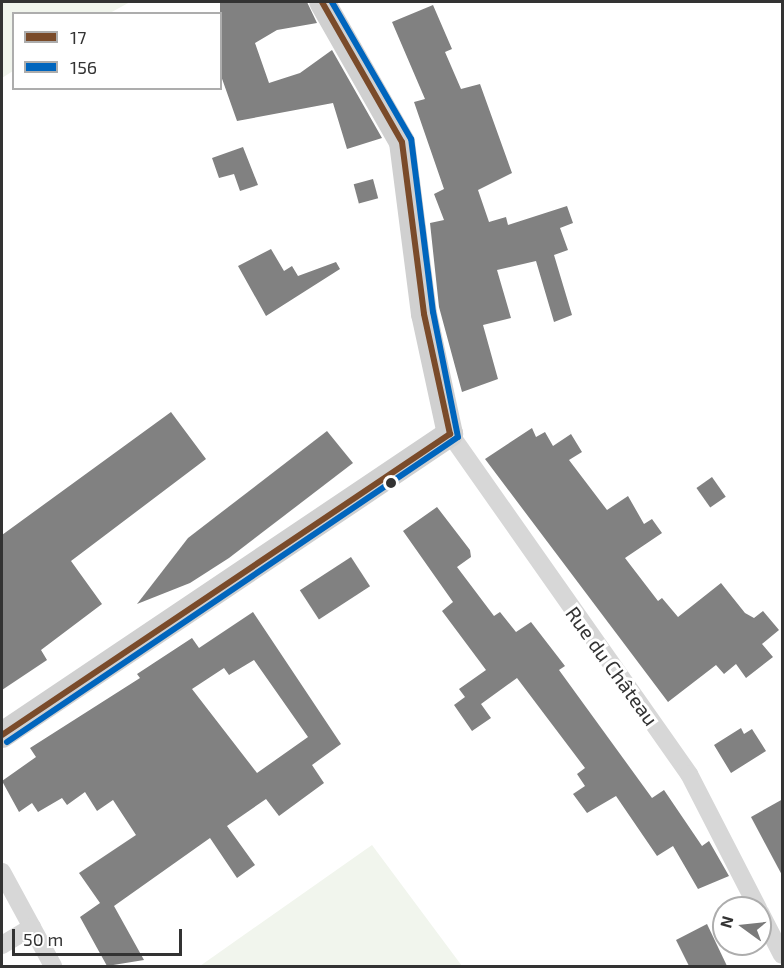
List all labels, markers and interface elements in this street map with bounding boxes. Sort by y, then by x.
legend [12,12,222,90]
text: 17 [70,26,86,48]
text: 156 [70,56,97,78]
unlabelled marker [385,477,397,489]
street label: Rue du Château [561,602,663,730]
north arrow [712,896,772,956]
text: N [715,914,737,930]
scale bar [15,917,184,955]
text: 50 m [23,928,63,950]

